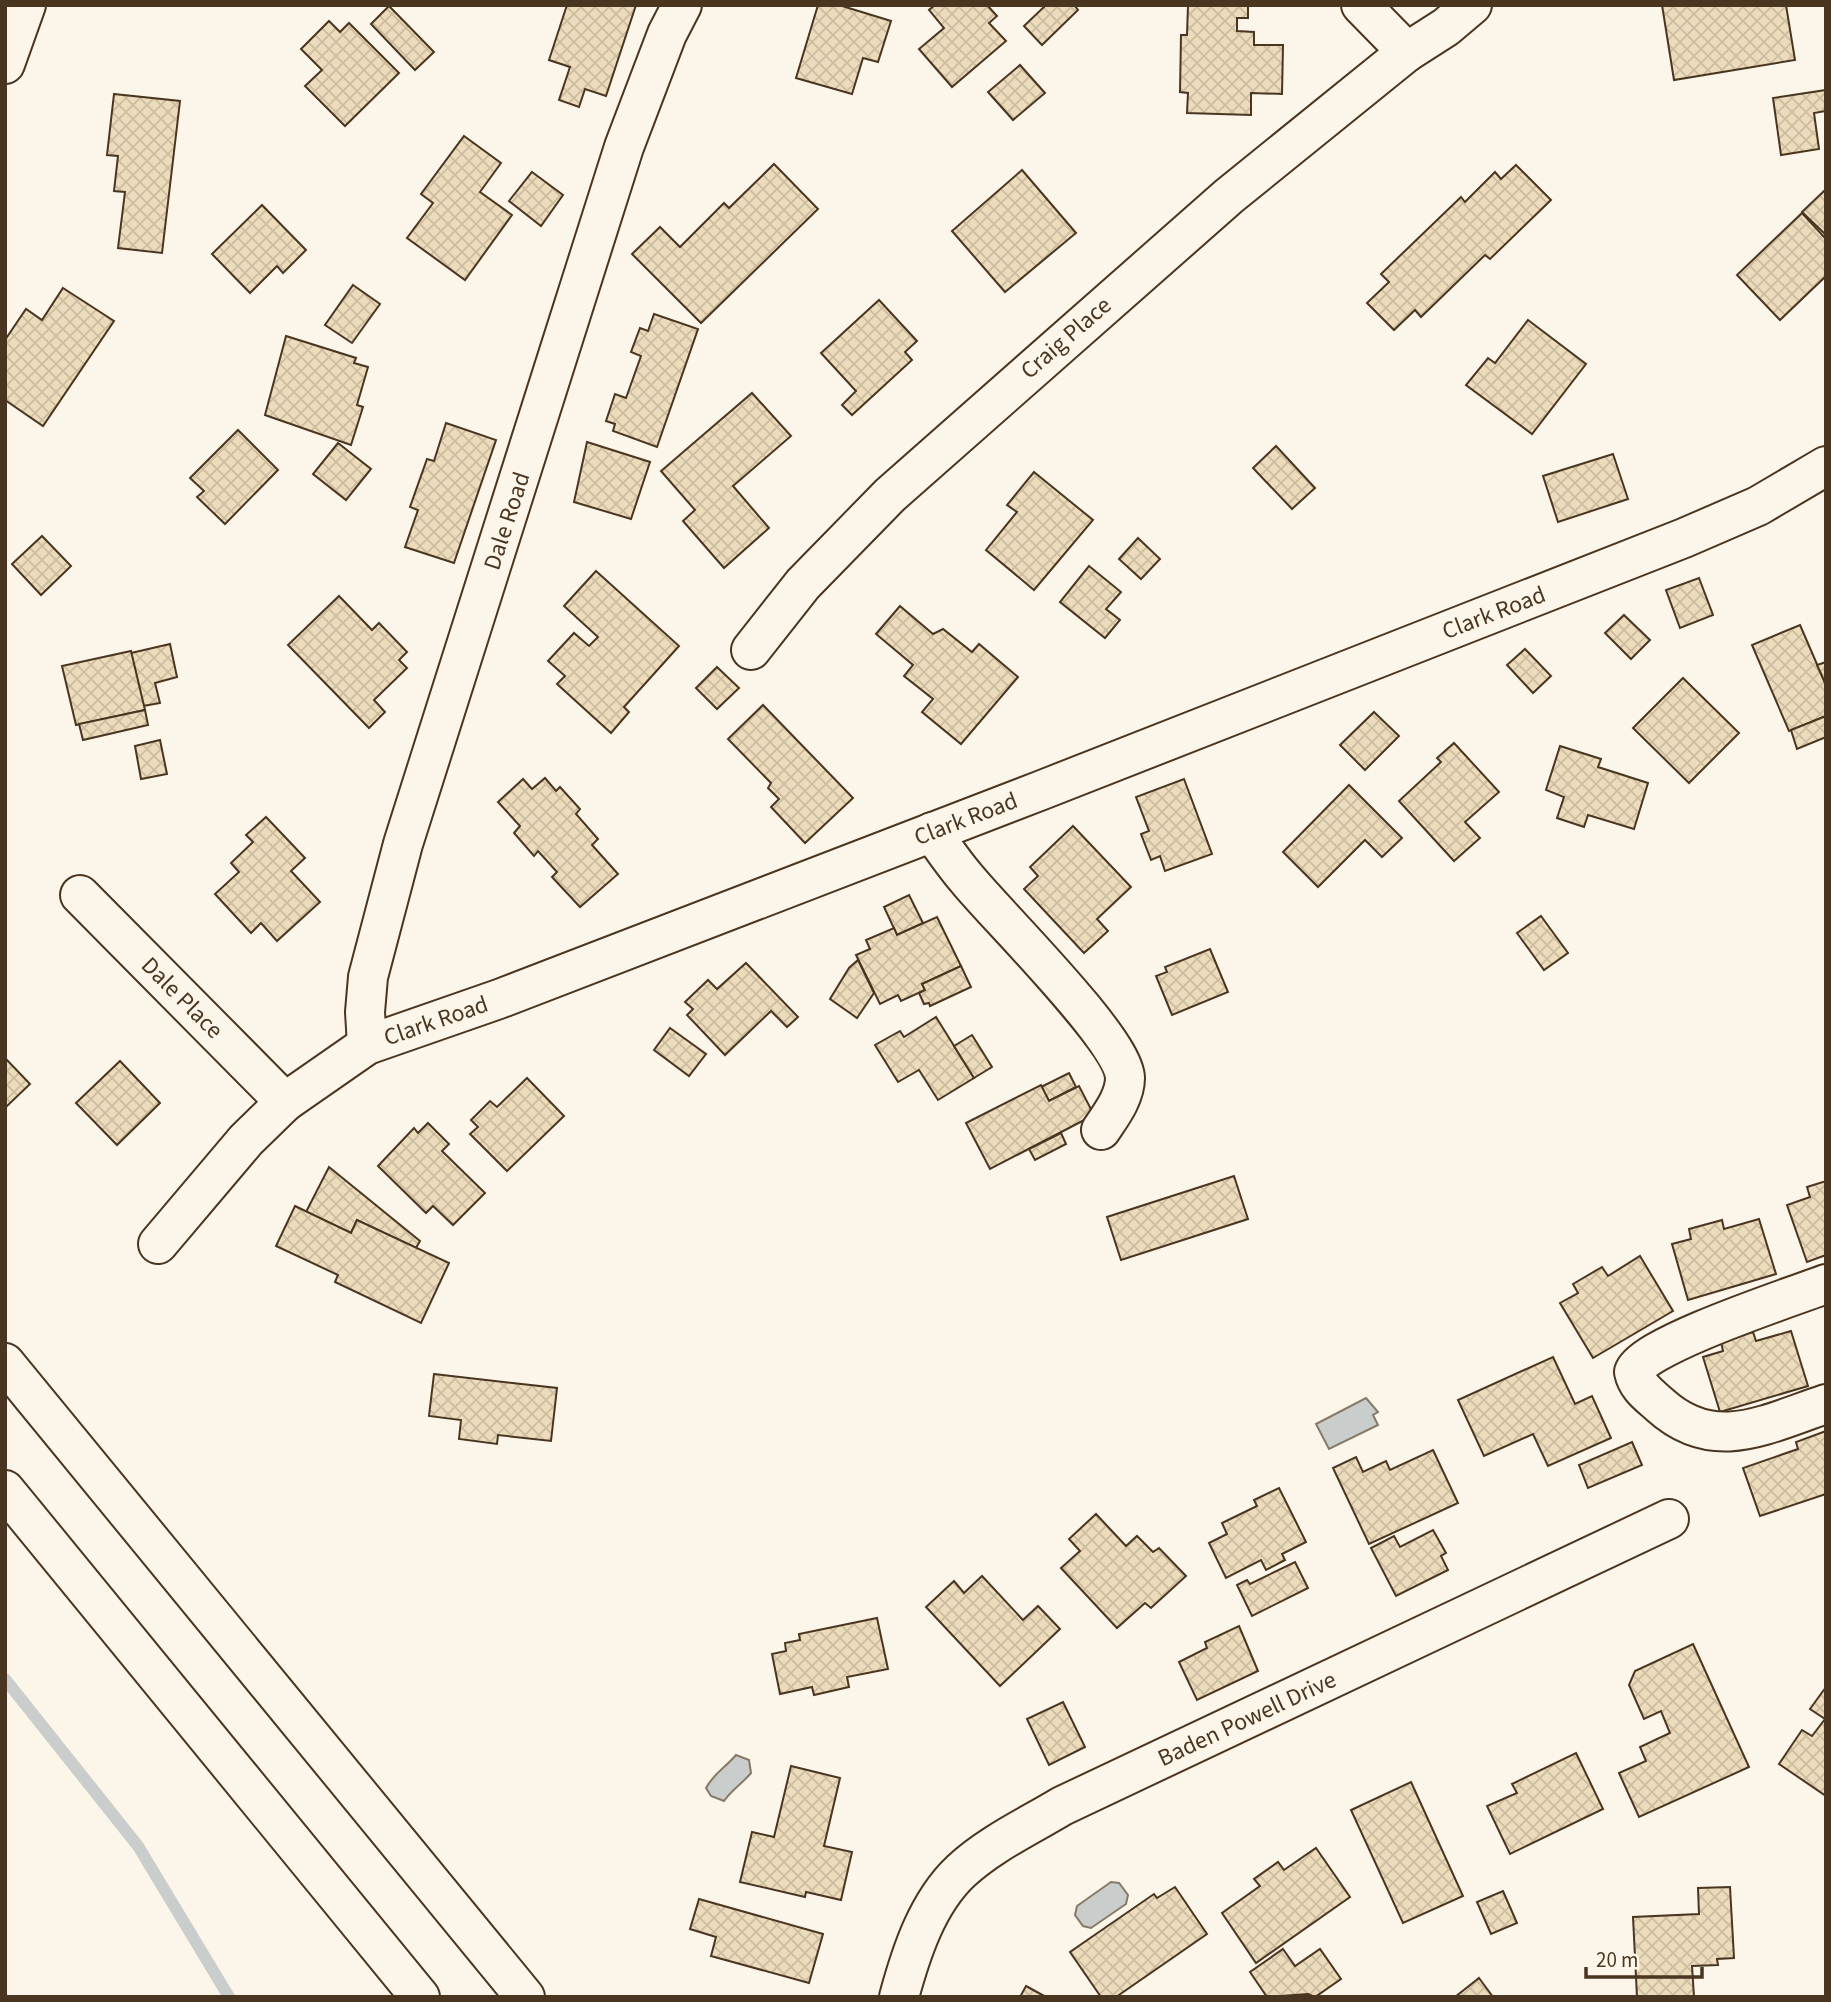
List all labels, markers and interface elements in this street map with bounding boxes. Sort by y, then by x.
street label: Craig Place [1013,289,1119,387]
street label: Dale Road [475,467,539,575]
street label: Clark Road [1437,577,1551,649]
street label: Clark Road [909,783,1023,855]
street label: Dale Place [133,949,231,1047]
street label: Clark Road [379,987,493,1055]
street label: Baden Powell Drive [1152,1662,1342,1776]
scale bar [1586,1936,1702,1980]
text: 20 m [1596,1945,1638,1975]

